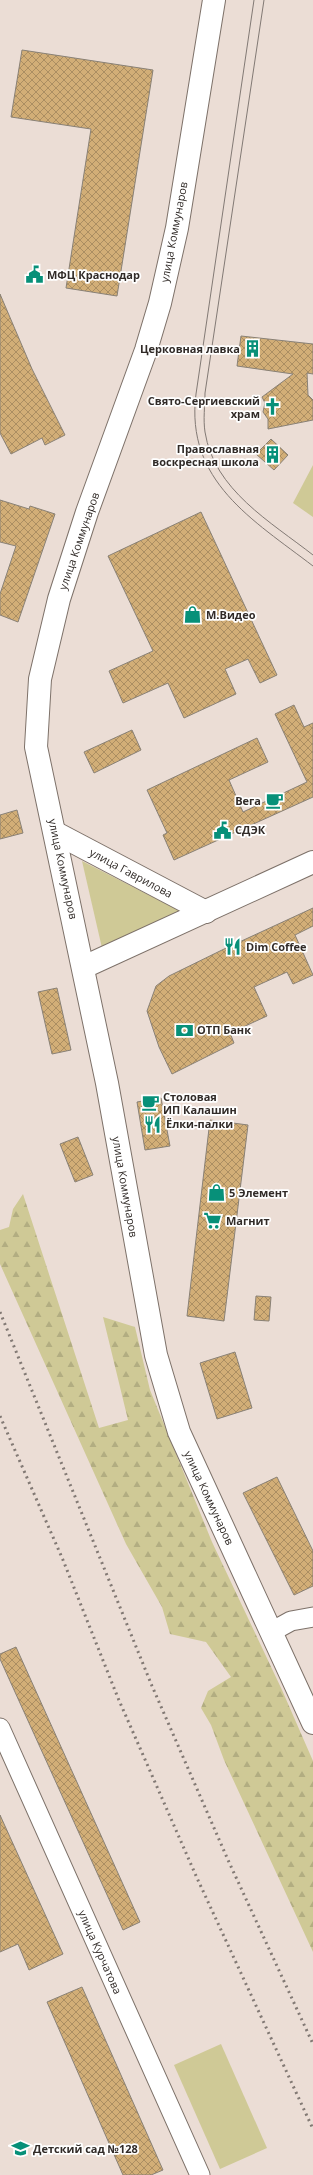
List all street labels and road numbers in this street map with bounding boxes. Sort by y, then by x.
street label: улица Коммунаров [156,180,191,284]
street label: улица Коммунаров [55,490,102,592]
street label: улица Коммунаров [46,817,81,921]
street label: улица Гаврилова [87,844,175,901]
street label: улица Коммунаров [109,1135,142,1239]
street label: улица Коммунаров [181,1448,238,1547]
street label: улица Курчатова [75,1907,126,1996]

